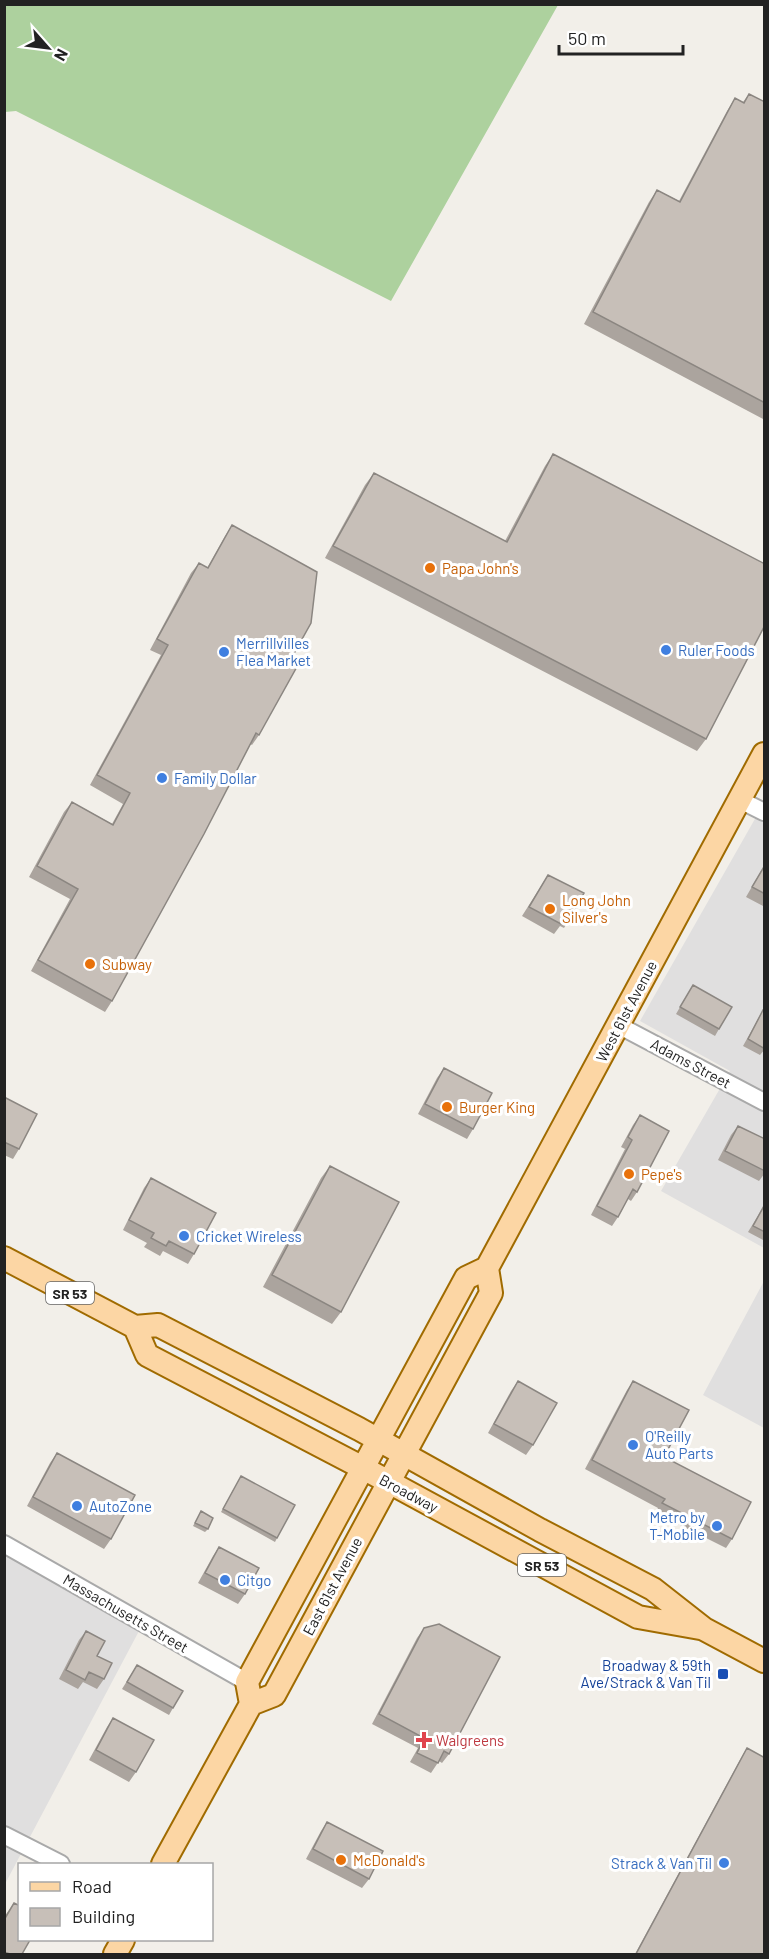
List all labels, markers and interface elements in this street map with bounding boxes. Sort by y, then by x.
north arrow [18,18,78,78]
scale bar [559,18,684,56]
text: 50 m [568,27,606,49]
text: N [51,46,73,64]
place label: Papa John's [442,559,519,577]
marker: Papa John's [423,561,437,575]
place label: Merrillvilles Flea Market [236,634,311,669]
place label: Ruler Foods [678,641,755,659]
marker: Ruler Foods [659,643,673,657]
marker: Merrillvilles Flea Market [217,645,231,659]
place label: Family Dollar [174,769,257,787]
marker: Family Dollar [155,771,169,785]
place label: Long John Silver's [562,891,631,926]
marker: Long John Silver's [543,902,557,916]
place label: Subway [102,955,152,973]
marker: Subway [83,957,97,971]
street label: West 61st Avenue [592,957,660,1065]
street label: Adams Street [648,1034,734,1092]
place label: Burger King [459,1098,535,1116]
marker: Burger King [440,1100,454,1114]
place label: Pepe's [641,1165,682,1183]
marker: Pepe's [622,1167,636,1181]
place label: Cricket Wireless [196,1227,302,1245]
marker: Cricket Wireless [177,1229,191,1243]
road number: SR 53 [46,1282,94,1304]
place label: O'Reilly Auto Parts [645,1427,713,1462]
marker: O'Reilly Auto Parts [626,1438,640,1452]
street label: Broadway [377,1470,442,1516]
place label: AutoZone [89,1497,152,1515]
marker: AutoZone [70,1499,84,1513]
place label: Metro by T-Mobile [649,1508,705,1543]
marker: Metro by T-Mobile [710,1519,724,1533]
street label: East 61st Avenue [299,1534,365,1638]
road number: SR 53 [518,1554,566,1576]
street label: Massachusetts Street [60,1570,192,1656]
place label: Citgo [237,1571,272,1589]
marker: Citgo [218,1573,232,1587]
place label: Broadway & 59th Ave/Strack & Van Til [580,1656,711,1691]
marker: Broadway & 59th Ave/Strack & Van Til [716,1667,730,1681]
place label: Walgreens [436,1731,504,1749]
marker: Walgreens [417,1733,431,1747]
place label: McDonald's [353,1851,425,1869]
marker: McDonald's [334,1853,348,1867]
place label: Strack & Van Til [611,1854,712,1872]
marker: Strack & Van Til [717,1856,731,1870]
legend [18,1863,213,1941]
text: Road [72,1875,112,1897]
text: Building [72,1905,135,1927]

